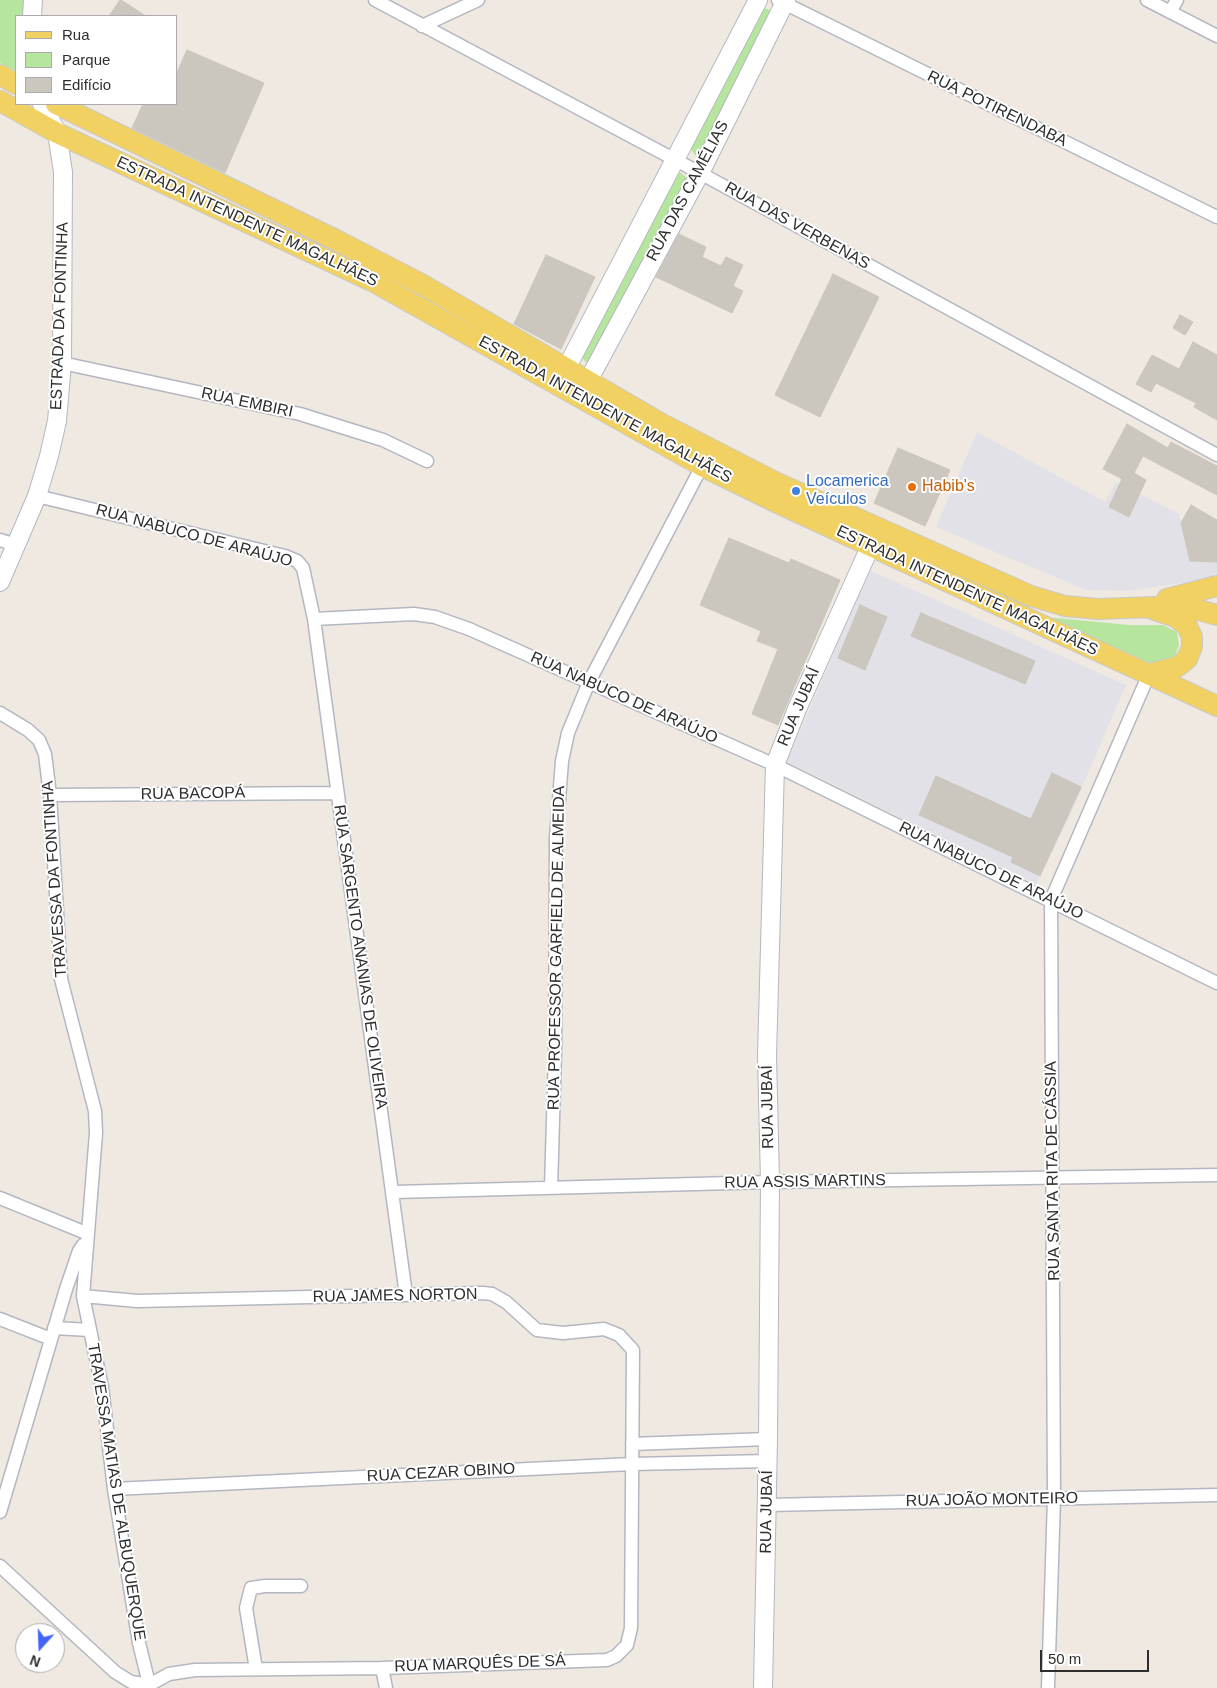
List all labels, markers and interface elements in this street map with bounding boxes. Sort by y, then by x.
legend [15,15,178,105]
text: Rua [62,26,90,43]
text: Parque [62,51,110,68]
street label: RUA POTIRENDABA [924,67,1070,151]
text: Edifício [62,76,111,93]
street label: RUA DAS CAMÉLIAS [643,117,733,265]
street label: ESTRADA INTENDENTE MAGALHÃES [113,153,381,291]
street label: RUA DAS VERBENAS [721,178,873,274]
street label: ESTRADA DA FONTINHA [47,221,73,411]
street label: ESTRADA INTENDENTE MAGALHÃES [475,332,735,488]
street label: RUA EMBIRI [199,384,295,422]
place label: Locamerica Veículos [806,472,889,510]
place label: Habib's [922,477,975,497]
marker: Habib's [906,481,918,493]
marker: Locamerica Veículos [790,485,802,497]
street label: RUA NABUCO DE ARAÚJO [94,500,294,572]
street label: ESTRADA INTENDENTE MAGALHÃES [833,522,1101,660]
street label: RUA NABUCO DE ARAÚJO [528,648,720,748]
street label: RUA JUBAÍ [774,665,824,749]
street label: TRAVESSA DA FONTINHA [39,780,71,978]
street label: RUA BACOPÁ [140,783,246,805]
street label: RUA PROFESSOR GARFIELD DE ALMEIDA [545,786,569,1110]
street label: RUA SARGENTO ANANIAS DE OLIVEIRA [329,803,391,1111]
street label: RUA NABUCO DE ARAÚJO [896,818,1086,924]
street label: RUA SANTA RITA DE CÁSSIA [1041,1061,1065,1281]
street label: RUA JUBAÍ [758,1065,778,1149]
street label: RUA ASSIS MARTINS [724,1171,886,1193]
street label: RUA JAMES NORTON [312,1285,478,1307]
street label: TRAVESSA MATIAS DE ALBUQUERQUE [83,1342,149,1642]
street label: RUA CEZAR OBINO [366,1460,516,1486]
street label: RUA JUBAÍ [757,1470,777,1554]
street label: RUA JOÃO MONTEIRO [906,1489,1078,1511]
north arrow [15,1623,65,1673]
scale bar [1042,1640,1151,1672]
text: 50 m [1048,1650,1081,1667]
street label: RUA MARQUÊS DE SÁ [394,1651,566,1677]
text: N [28,1652,43,1670]

